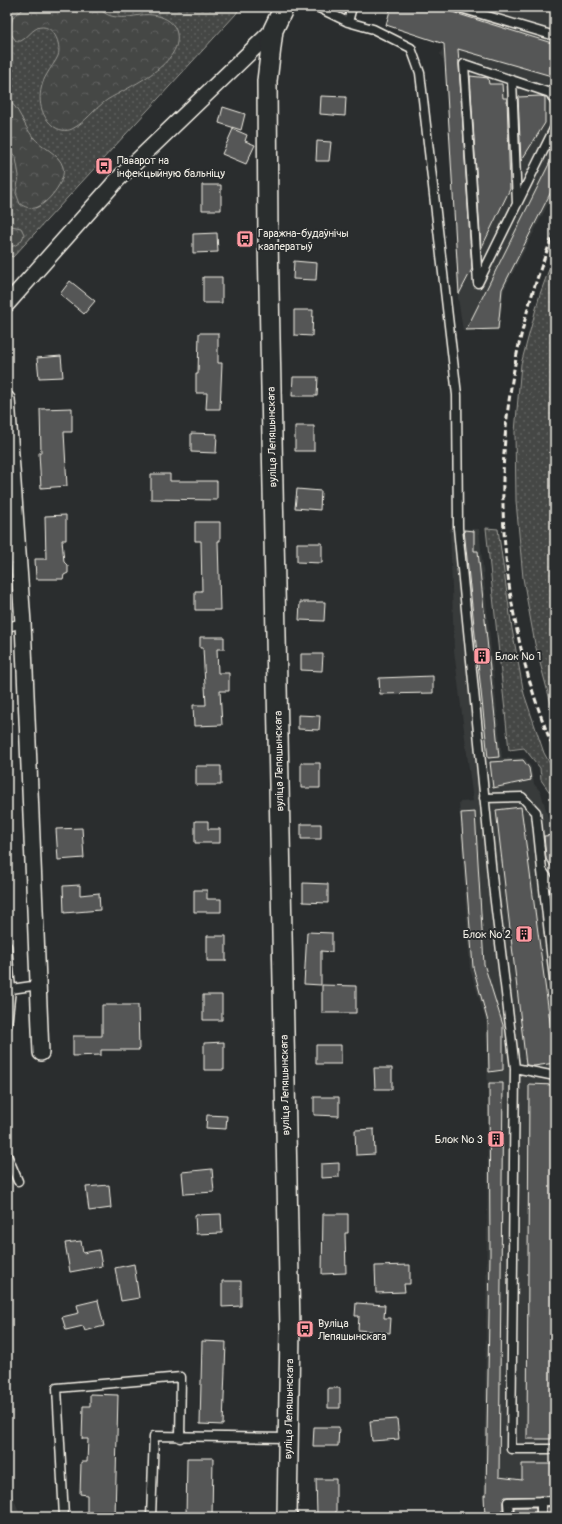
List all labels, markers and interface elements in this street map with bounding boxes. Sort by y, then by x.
place label: Паварот на інфекцыйную бальніцу [117,154,225,180]
bus stop icon: Паварот на інфекцыйную бальніцу [94,156,114,176]
place label: Гаражна-будаўнічы кааператыў [258,227,349,253]
bus stop icon: Гаражна-будаўнічы кааператыў [235,229,255,249]
street label: вуліца Лепяшынскага [265,387,279,487]
building icon: Блок № 1 [472,646,492,666]
place label: Блок № 1 [495,650,541,663]
street label: вуліца Лепяшынскага [272,711,286,811]
building icon: Блок № 2 [514,924,534,944]
place label: Блок № 2 [463,928,511,941]
street label: вуліца Лепяшынскага [278,1035,292,1135]
building icon: Блок № 3 [486,1129,506,1149]
place label: Блок № 3 [435,1133,483,1146]
place label: Вуліца Лепяшынскага [317,1317,386,1343]
bus stop icon: Вуліца Лепяшынскага [295,1319,315,1339]
street label: вуліца Лепяшынскага [282,1359,296,1459]

